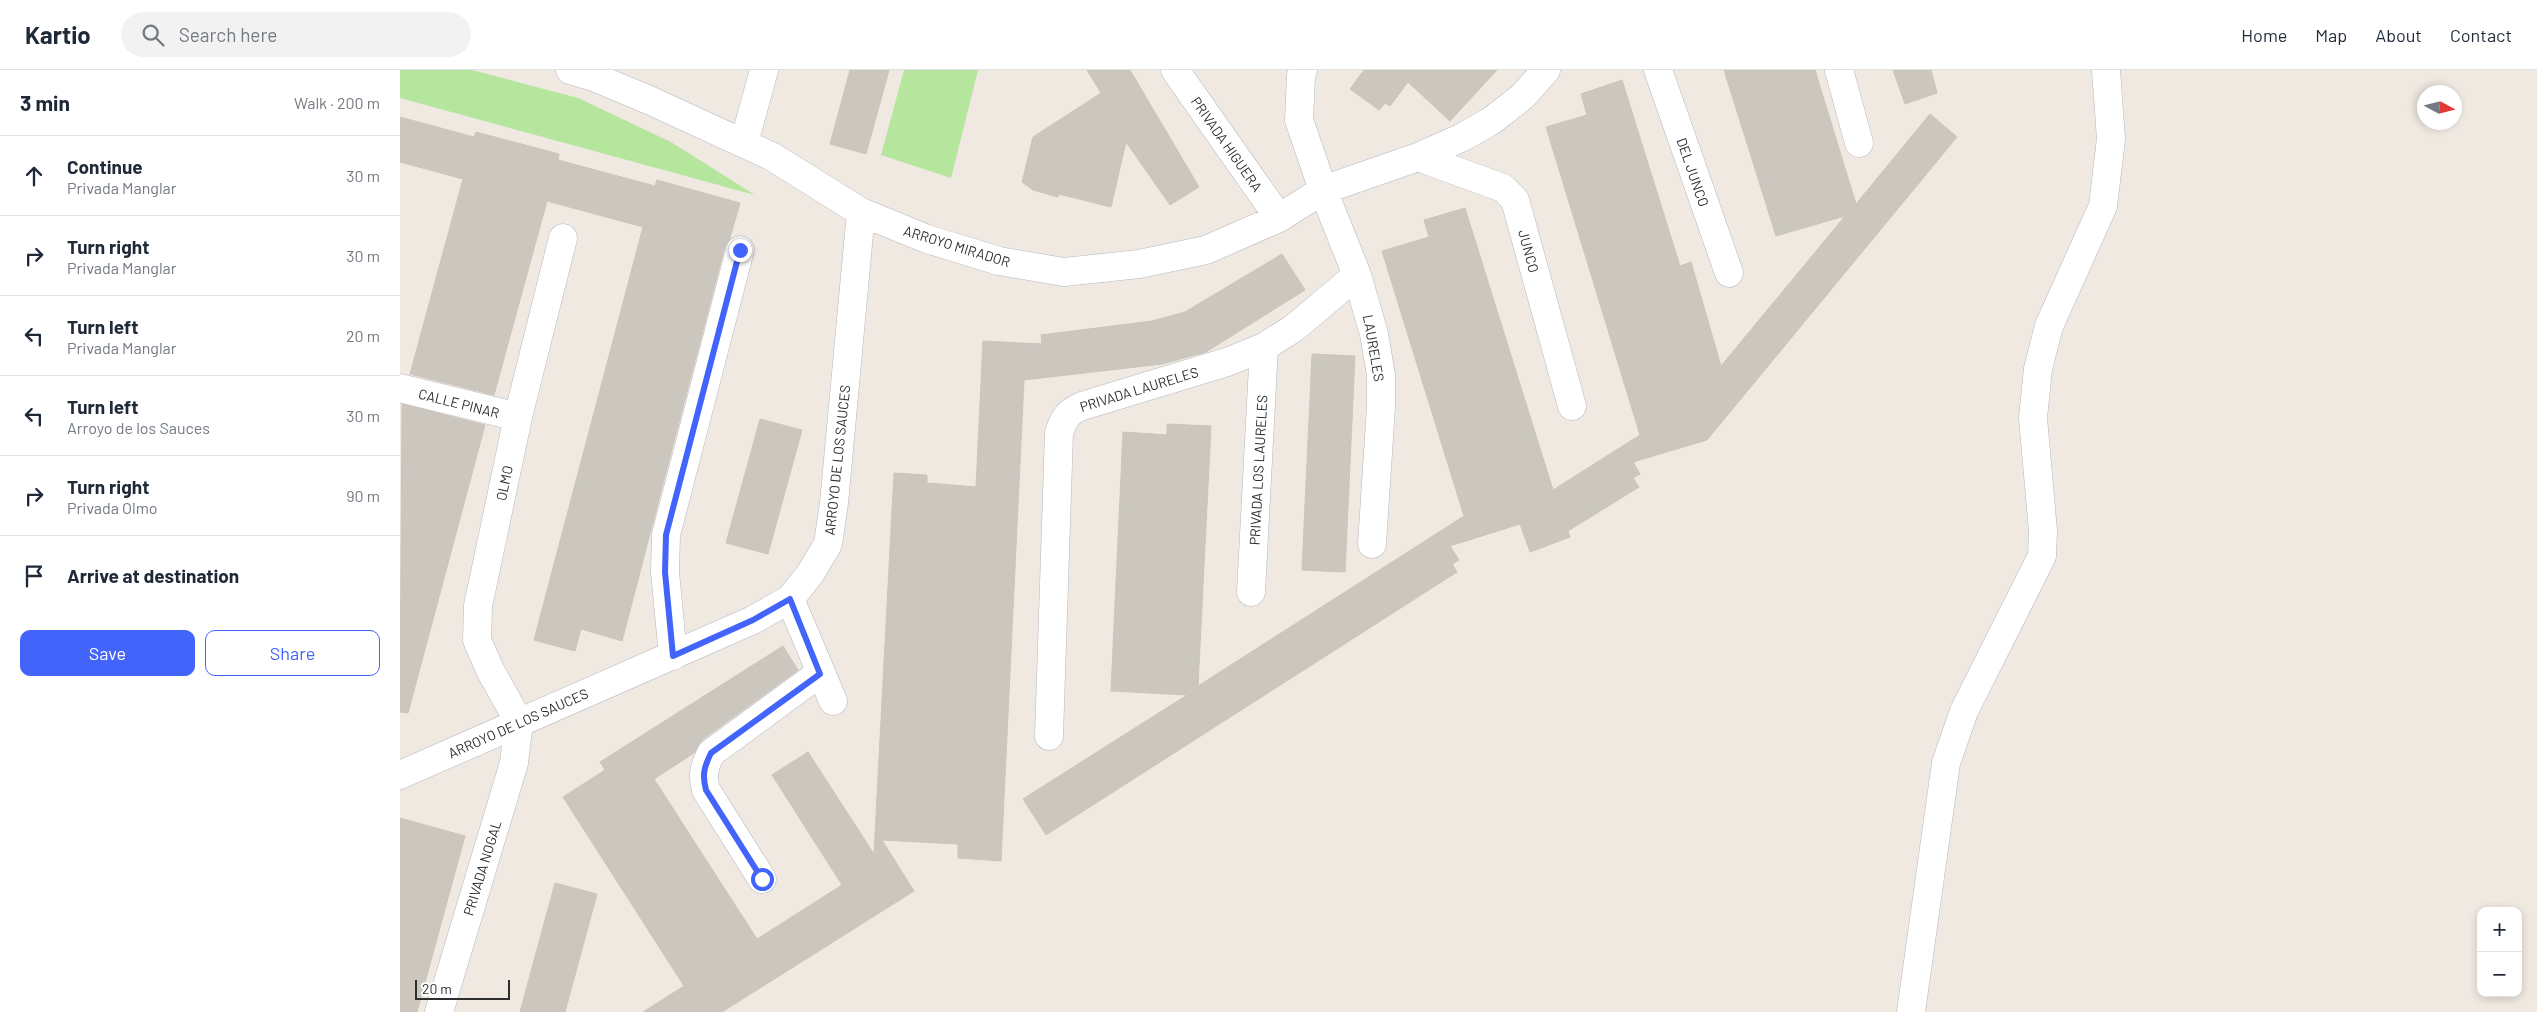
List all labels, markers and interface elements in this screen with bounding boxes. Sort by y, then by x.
search box [121,12,471,57]
text: Kartio [25,20,91,49]
icon: search [139,21,167,49]
text: Search here [179,23,277,46]
text: Home [2241,24,2287,46]
text: Map [2315,24,2347,46]
text: About [2375,24,2422,46]
text: Contact [2450,24,2512,46]
north arrow [2417,85,2462,130]
text: 3 min [20,90,70,115]
text: Walk · 200 m [294,93,380,112]
street label: PRIVADA HIGUERA [1188,93,1266,195]
street label: DEL JUNCO [1673,135,1713,209]
text: Continue [67,155,143,178]
icon: ahead [20,162,48,190]
text: 30 m [346,166,380,185]
text: Privada Manglar [67,178,177,197]
street label: ARROYO MIRADOR [902,222,1012,270]
street label: JUNCO [1515,228,1543,274]
text: Turn right [67,235,149,258]
route end [729,239,752,262]
icon: right [20,242,48,270]
text: 30 m [346,246,380,265]
text: Privada Manglar [67,258,177,277]
street label: LAURELES [1360,313,1388,383]
text: Turn left [67,315,138,338]
icon: left [20,322,48,350]
text: 20 m [346,326,380,345]
text: Privada Manglar [67,338,177,357]
street label: PRIVADA LAURELES [1078,363,1200,415]
street label: ARROYO DE LOS SAUCES [821,384,853,536]
street label: CALLE PINAR [417,385,501,421]
street label: PRIVADA LOS LAURELES [1246,394,1270,546]
text: Turn left [67,395,138,418]
icon: left [20,402,48,430]
text: 30 m [346,406,380,425]
text: Arroyo de los Sauces [67,418,210,437]
street label: OLMO [492,464,516,502]
text: Turn right [67,475,149,498]
icon: right [20,482,48,510]
text: 90 m [346,486,380,505]
text: Privada Olmo [67,498,158,517]
icon: arrive [20,562,48,590]
text: Arrive at destination [67,564,239,587]
button: Save [20,630,195,676]
button: Share [205,630,380,676]
street label: ARROYO DE LOS SAUCES [445,684,591,762]
street label: PRIVADA NOGAL [459,818,505,918]
route start [751,868,774,891]
map controls [2477,907,2522,997]
button: + [2477,907,2522,952]
button: − [2477,952,2522,997]
scale bar [415,977,510,1000]
text: 20 m [422,980,452,997]

